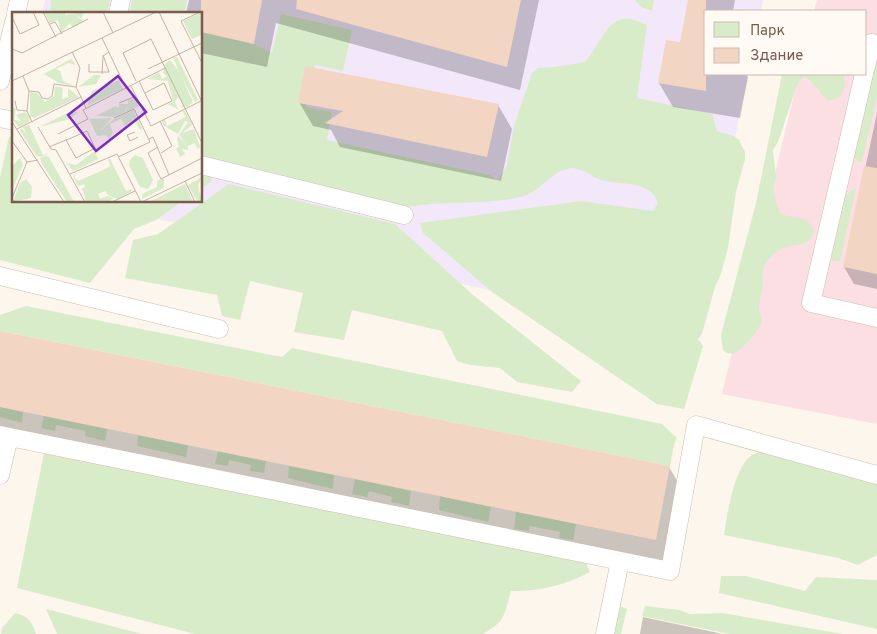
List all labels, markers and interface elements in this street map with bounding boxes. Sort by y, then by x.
legend [704,10,867,75]
inset map [12,12,202,202]
text: Парк [750,22,785,41]
text: Здание [750,47,803,66]

